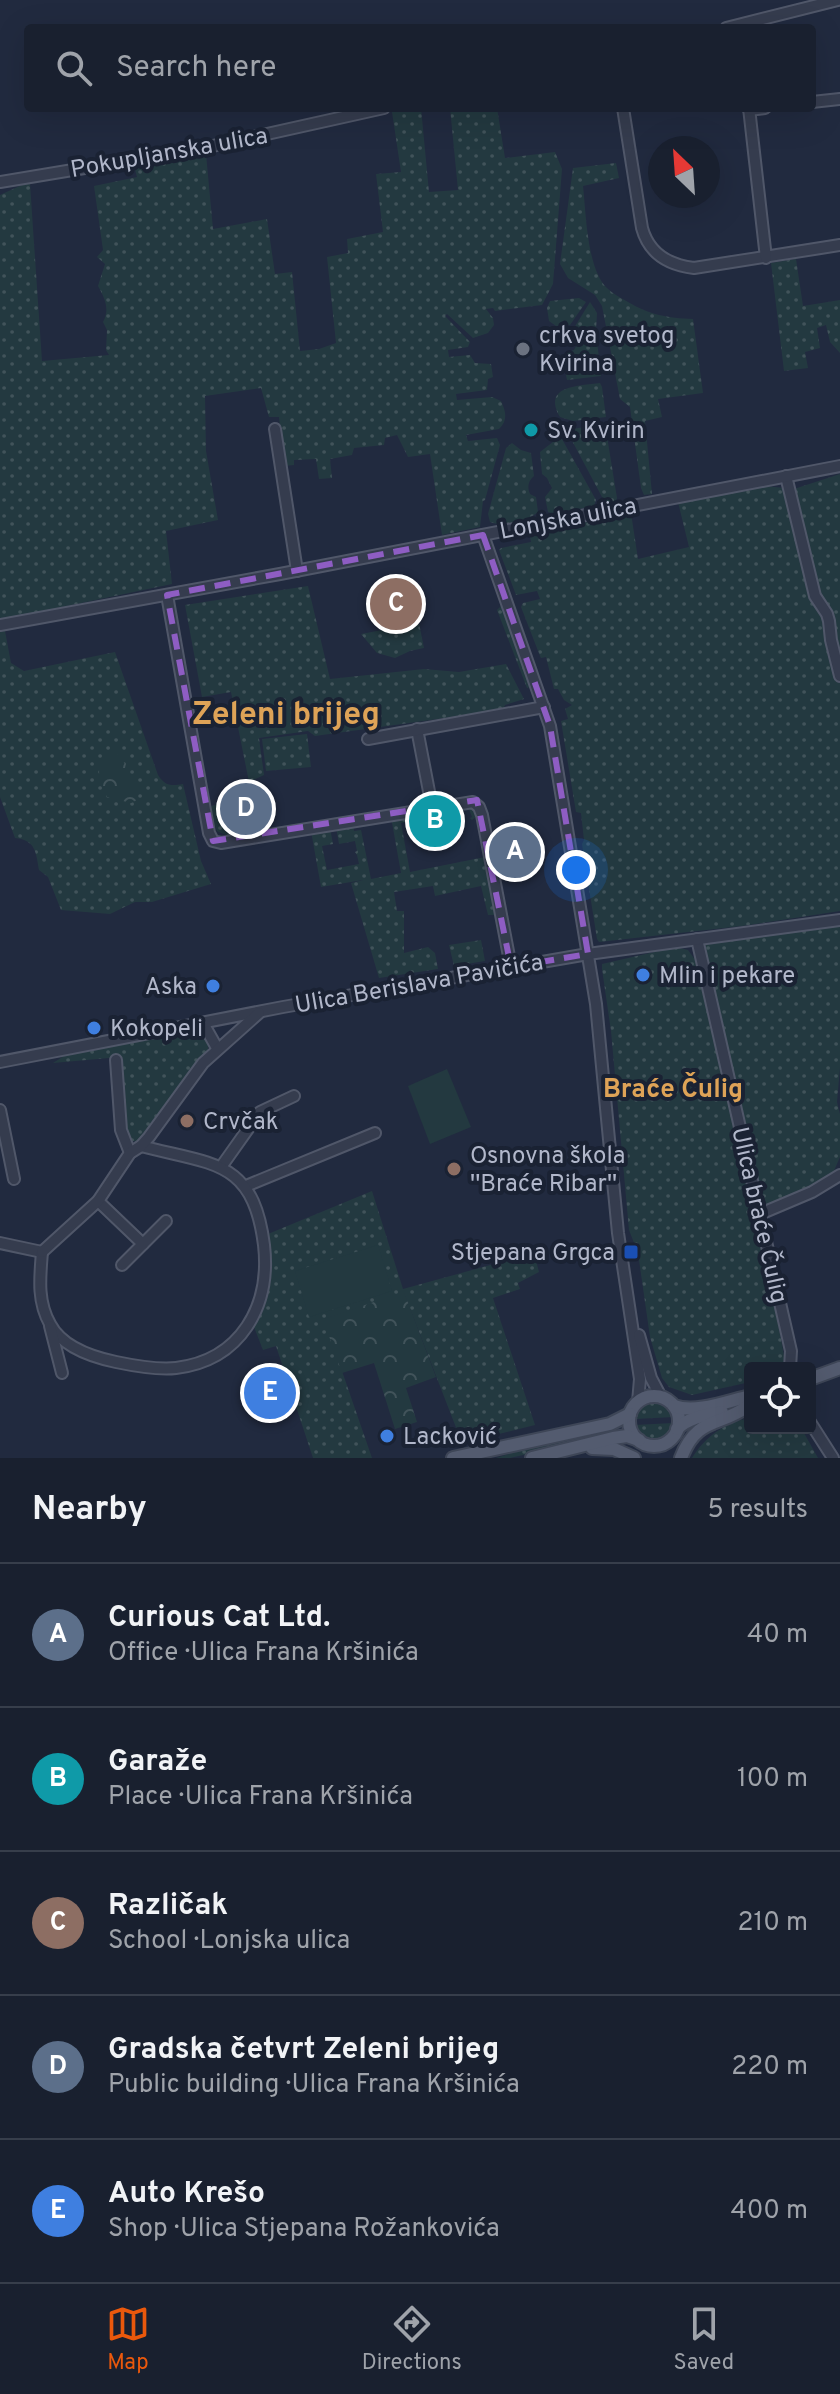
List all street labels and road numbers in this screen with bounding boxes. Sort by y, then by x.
street label: Pokupljanska ulica [68,122,270,186]
street label: Lonjska ulica [497,492,639,548]
street label: Ulica Berislava Pavičića [293,948,546,1022]
street label: Ulica braće Čulig [723,1124,795,1307]

